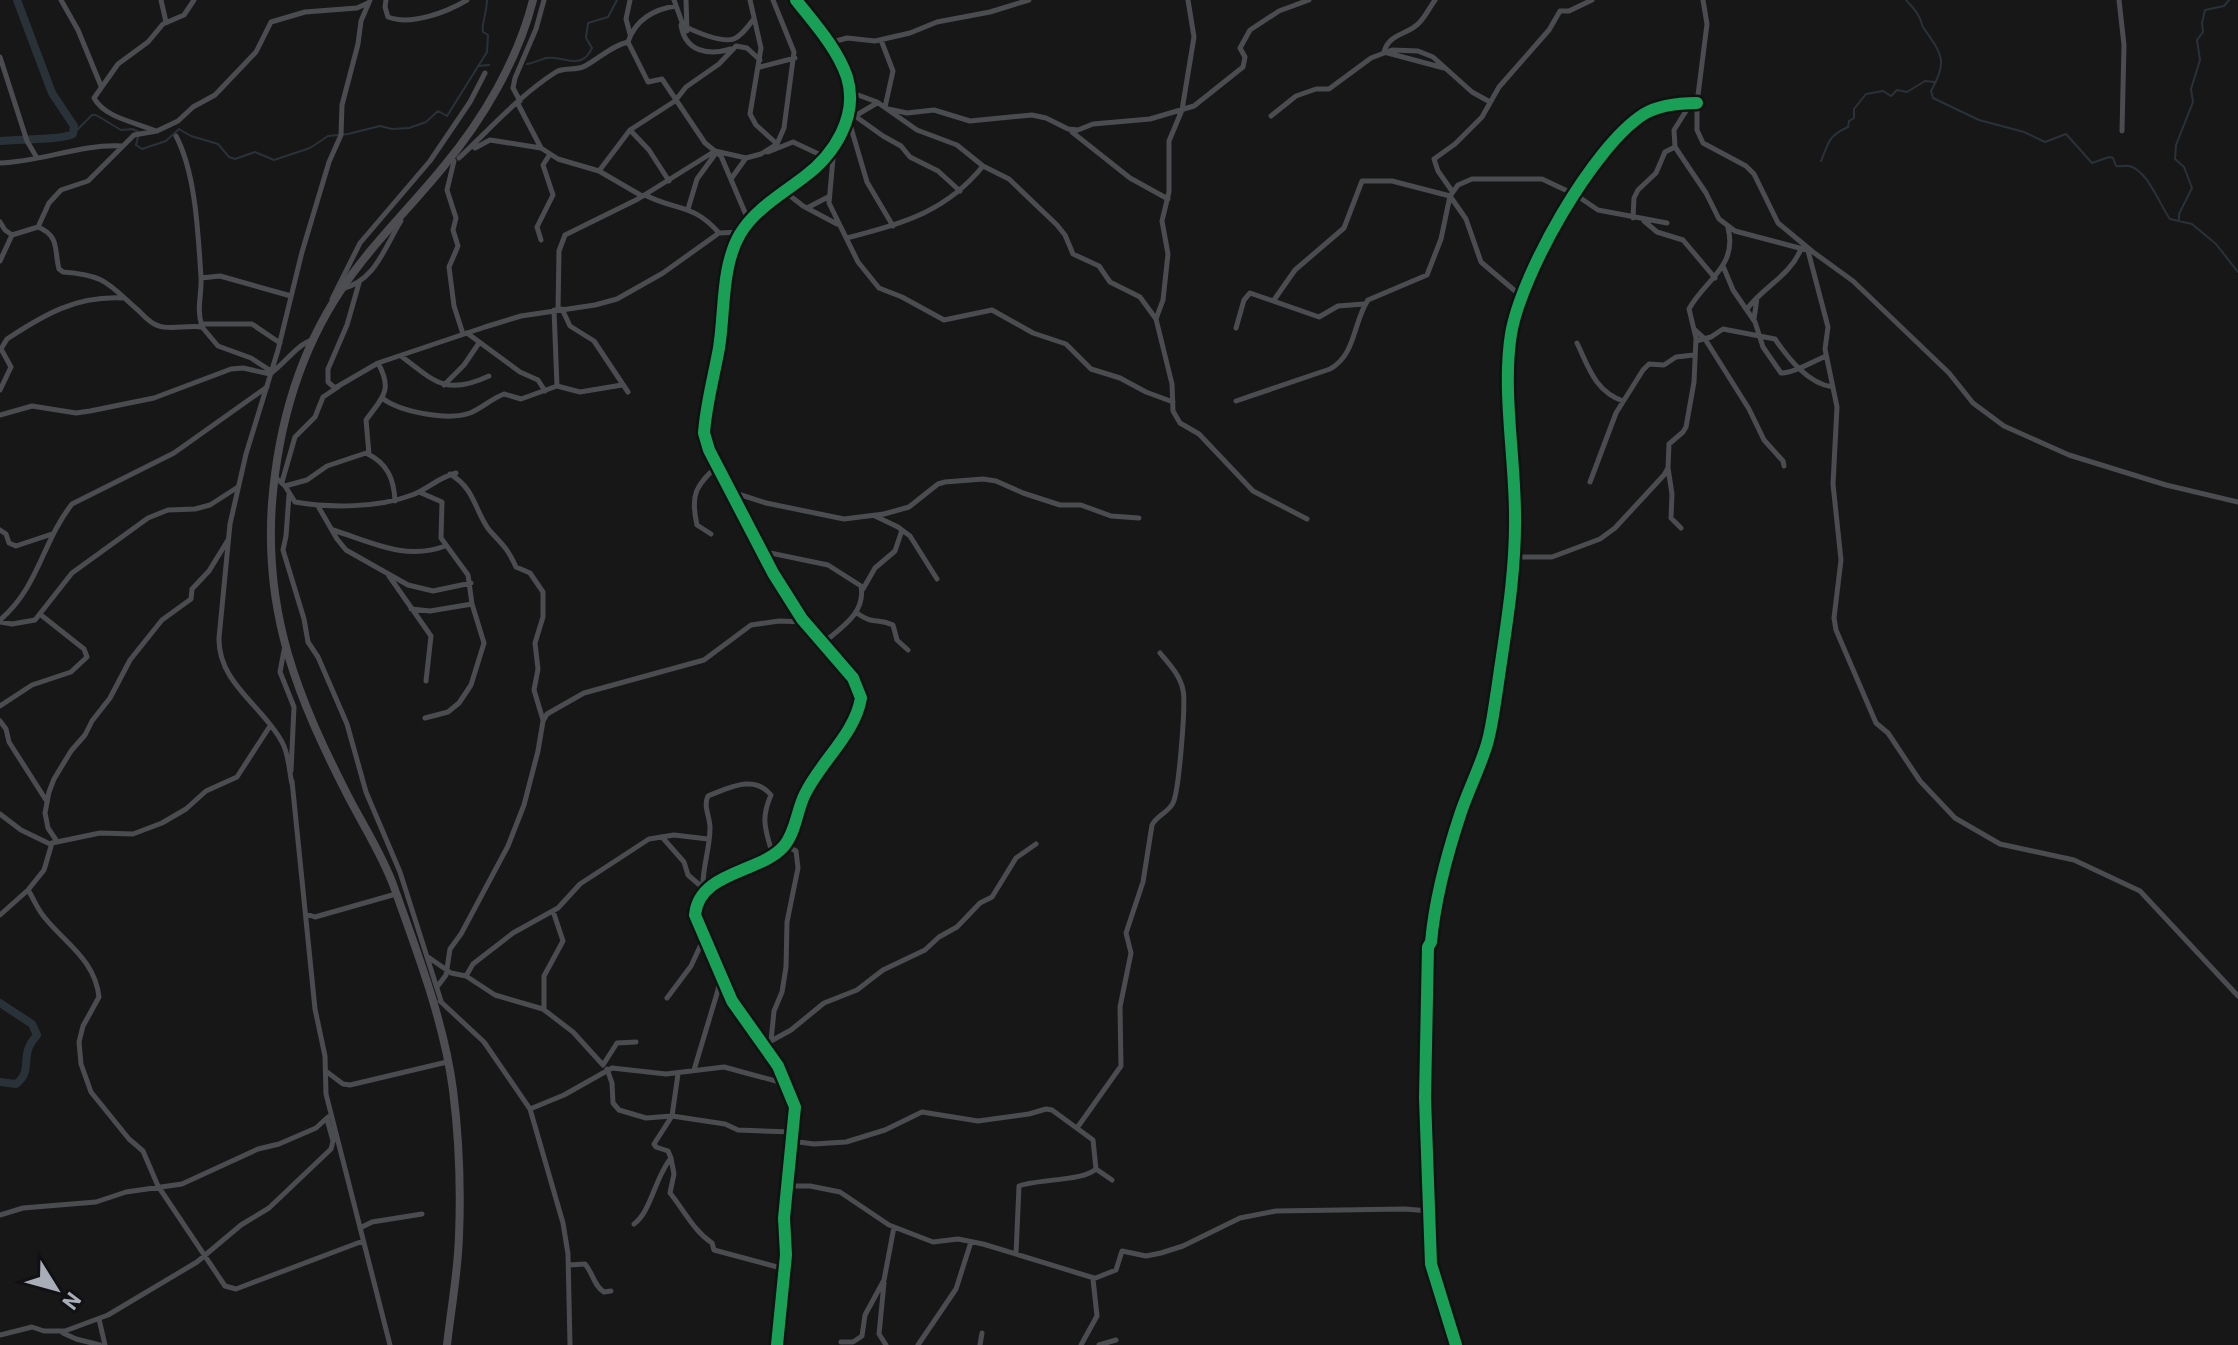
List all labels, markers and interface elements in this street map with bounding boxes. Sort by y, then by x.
north arrow [16,1249,96,1329]
text: N [58,1288,88,1315]

